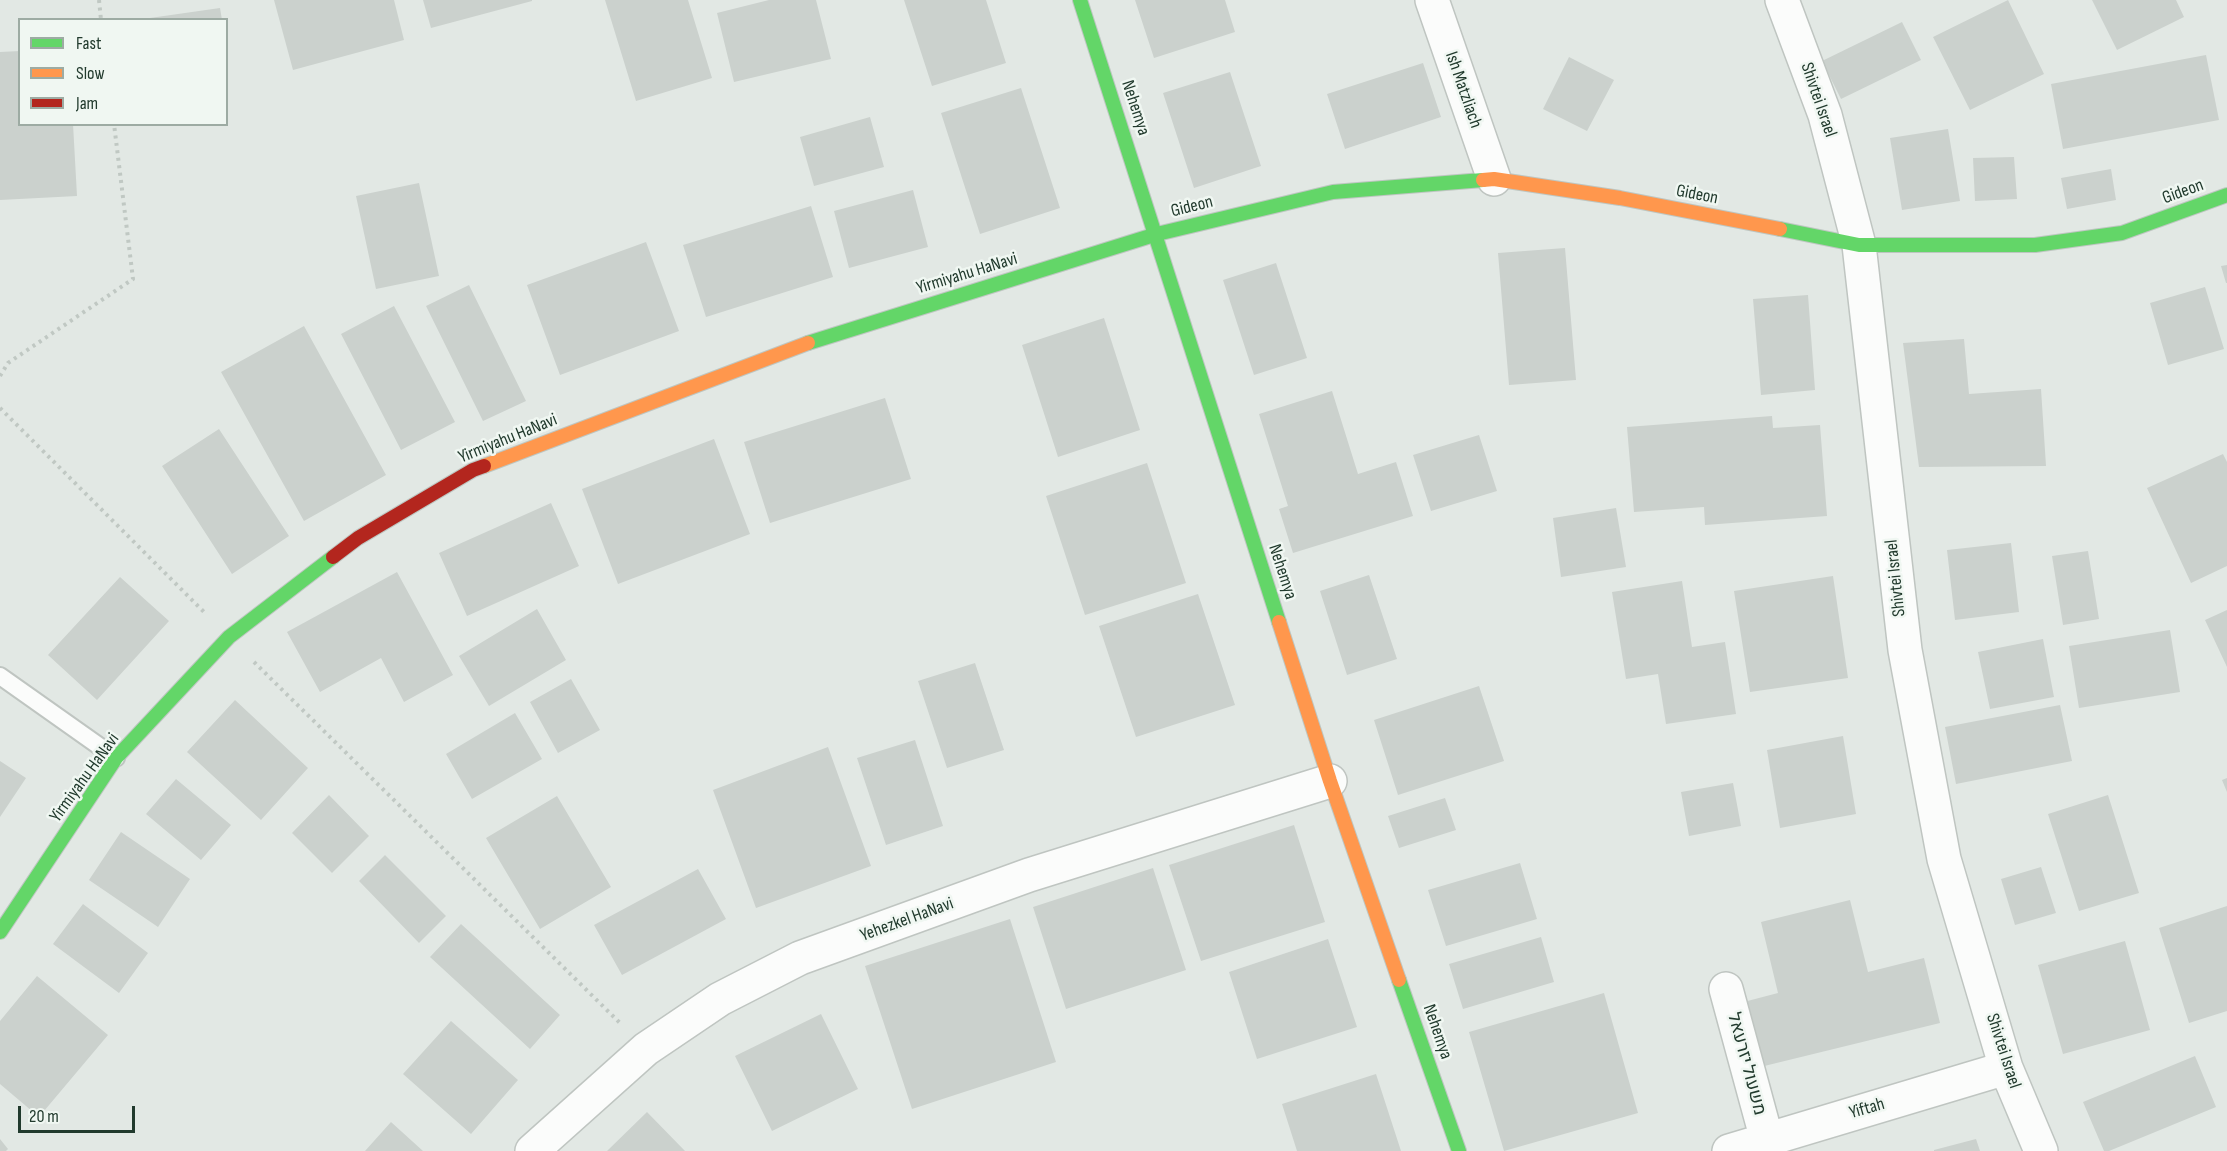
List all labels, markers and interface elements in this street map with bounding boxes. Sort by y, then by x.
legend [18,18,228,126]
text: Fast [76,33,101,54]
street label: Ish Matzliach [1440,49,1486,131]
street label: Shivtei Israel [1795,60,1841,140]
text: Slow [76,63,105,84]
street label: Nehemya [1116,78,1154,138]
text: Jam [76,93,98,114]
street label: Gideon [2159,175,2207,209]
street label: Gideon [1674,180,1720,210]
street label: Gideon [1169,191,1215,223]
street label: Yirmiyahu HaNavi [914,248,1020,300]
street label: Yirmiyahu HaNavi [456,409,560,469]
street label: Shivtei Israel [1881,539,1911,617]
street label: Nehemya [1263,542,1301,602]
street label: Yirmiyahu HaNavi [46,729,124,827]
street label: Yehezkel HaNavi [857,893,957,947]
street label: Nehemya [1418,1002,1456,1062]
street label: משעול יזרעאל [1722,1010,1770,1118]
street label: Shivtei Israel [1981,1011,2025,1091]
scale bar [21,1094,138,1132]
street label: Yiftah [1847,1094,1887,1124]
text: 20 m [29,1106,59,1127]

